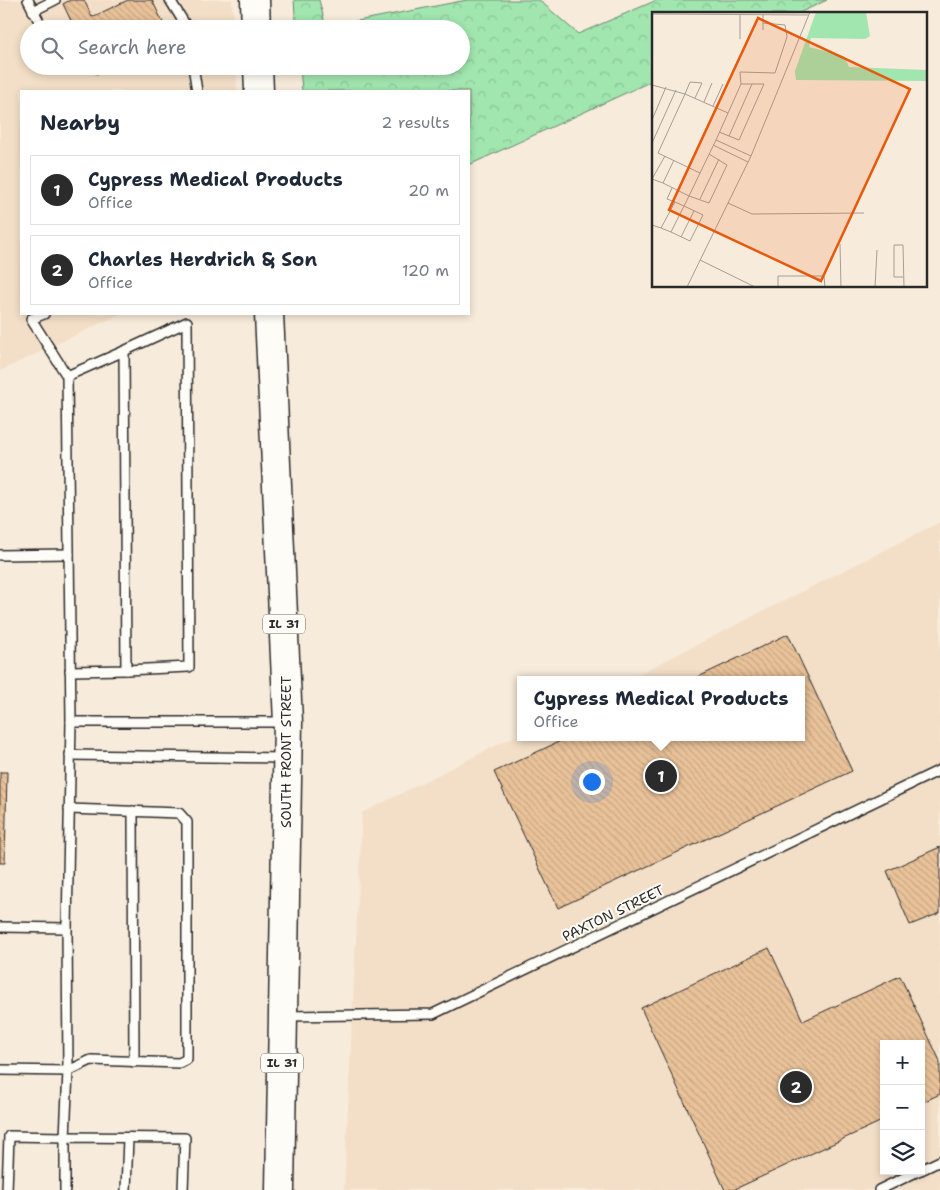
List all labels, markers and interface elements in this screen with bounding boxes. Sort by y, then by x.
inset map [652,12,928,288]
search box [20,20,470,75]
icon: search [38,34,66,62]
text: Search here [78,35,187,60]
text: Nearby [40,109,120,137]
text: 2 results [381,112,450,133]
text: Cypress Medical Products [88,167,343,192]
text: 1 [53,180,61,201]
text: 20 m [408,180,449,201]
text: Office [88,192,133,213]
text: Charles Herdrich & Son [88,247,317,272]
text: 2 [51,260,63,281]
text: 120 m [402,260,449,281]
text: Office [88,272,133,293]
road number: IL 31 [263,614,305,634]
street label: SOUTH FRONT STREET [277,676,295,828]
popup [517,676,805,741]
text: Cypress Medical Products [534,686,788,711]
text: Office [534,711,579,732]
pin: 1 [645,757,677,795]
your location [579,769,605,795]
street label: PAXTON STREET [559,880,667,945]
map controls [880,1040,925,1175]
button: + [880,1040,925,1085]
road number: IL 31 [261,1054,303,1072]
pin: 2 [780,1068,812,1106]
button: − [880,1085,925,1130]
button: layers [880,1130,925,1175]

